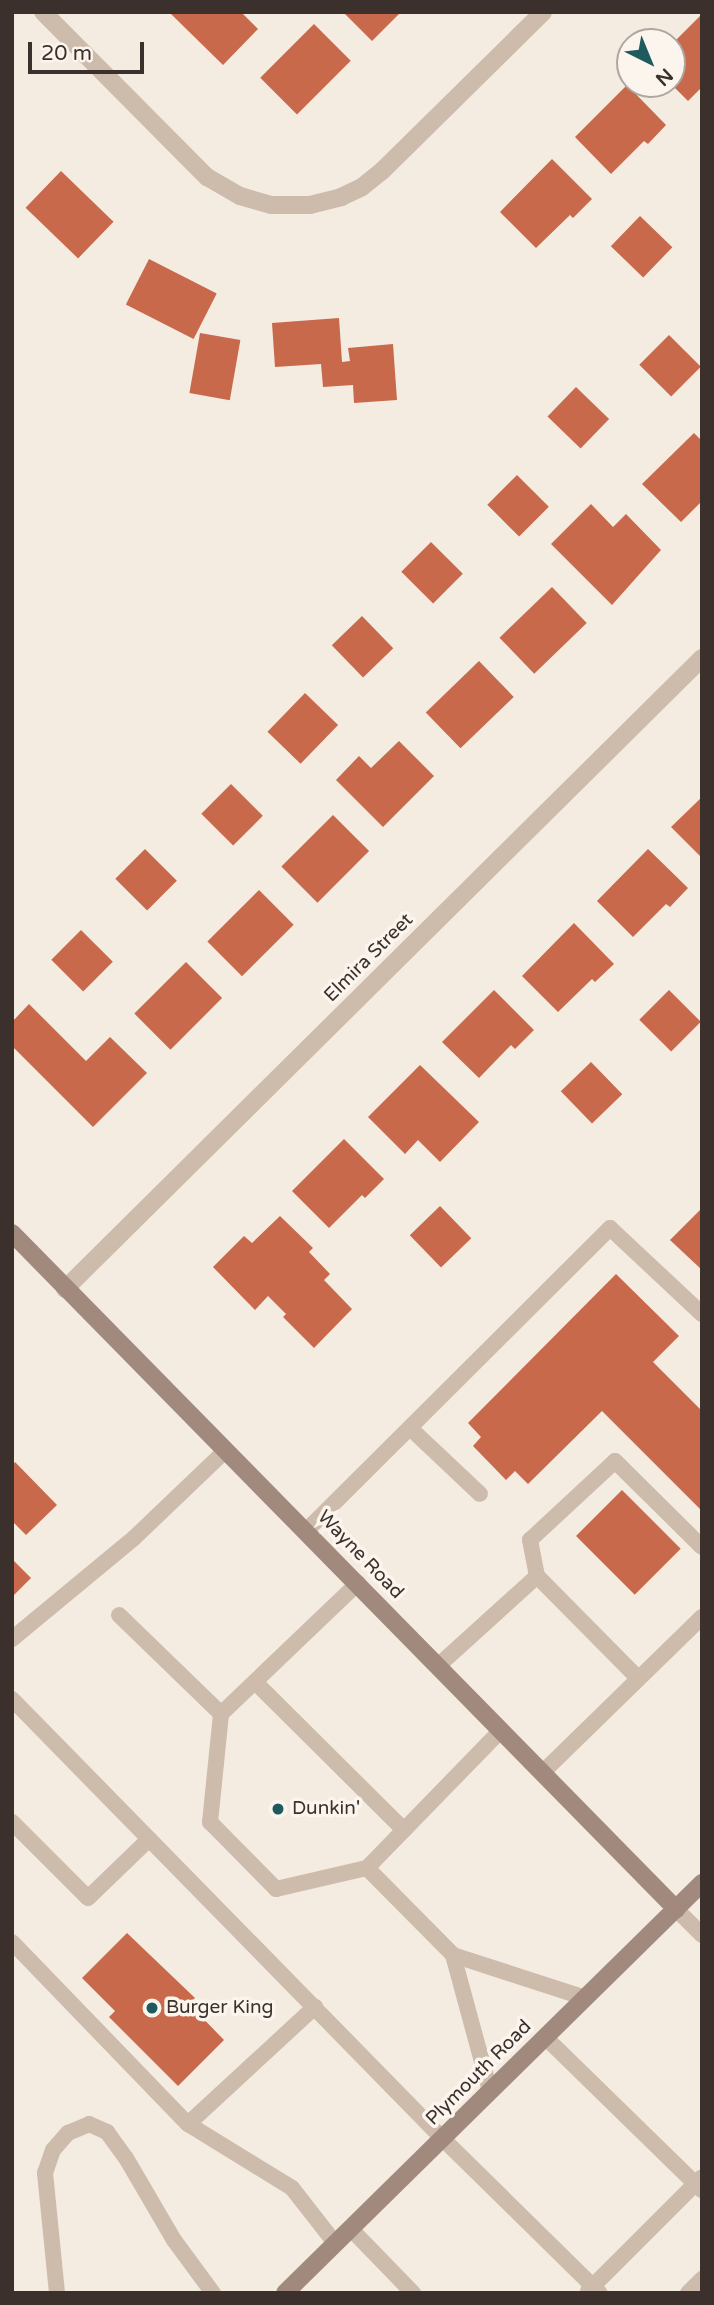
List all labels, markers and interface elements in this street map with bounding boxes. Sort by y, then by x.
scale bar [32,28,147,72]
north arrow [616,28,686,98]
text: 20 m [41,41,92,66]
text: N [651,64,677,90]
street label: Elmira Street [320,909,418,1007]
street label: Wayne Road [312,1506,408,1604]
place label: Dunkin' [292,1798,360,1820]
marker: Dunkin' [270,1801,286,1817]
place label: Burger King [166,1997,274,2019]
marker: Burger King [144,2000,160,2016]
street label: Plymouth Road [422,2016,536,2130]

